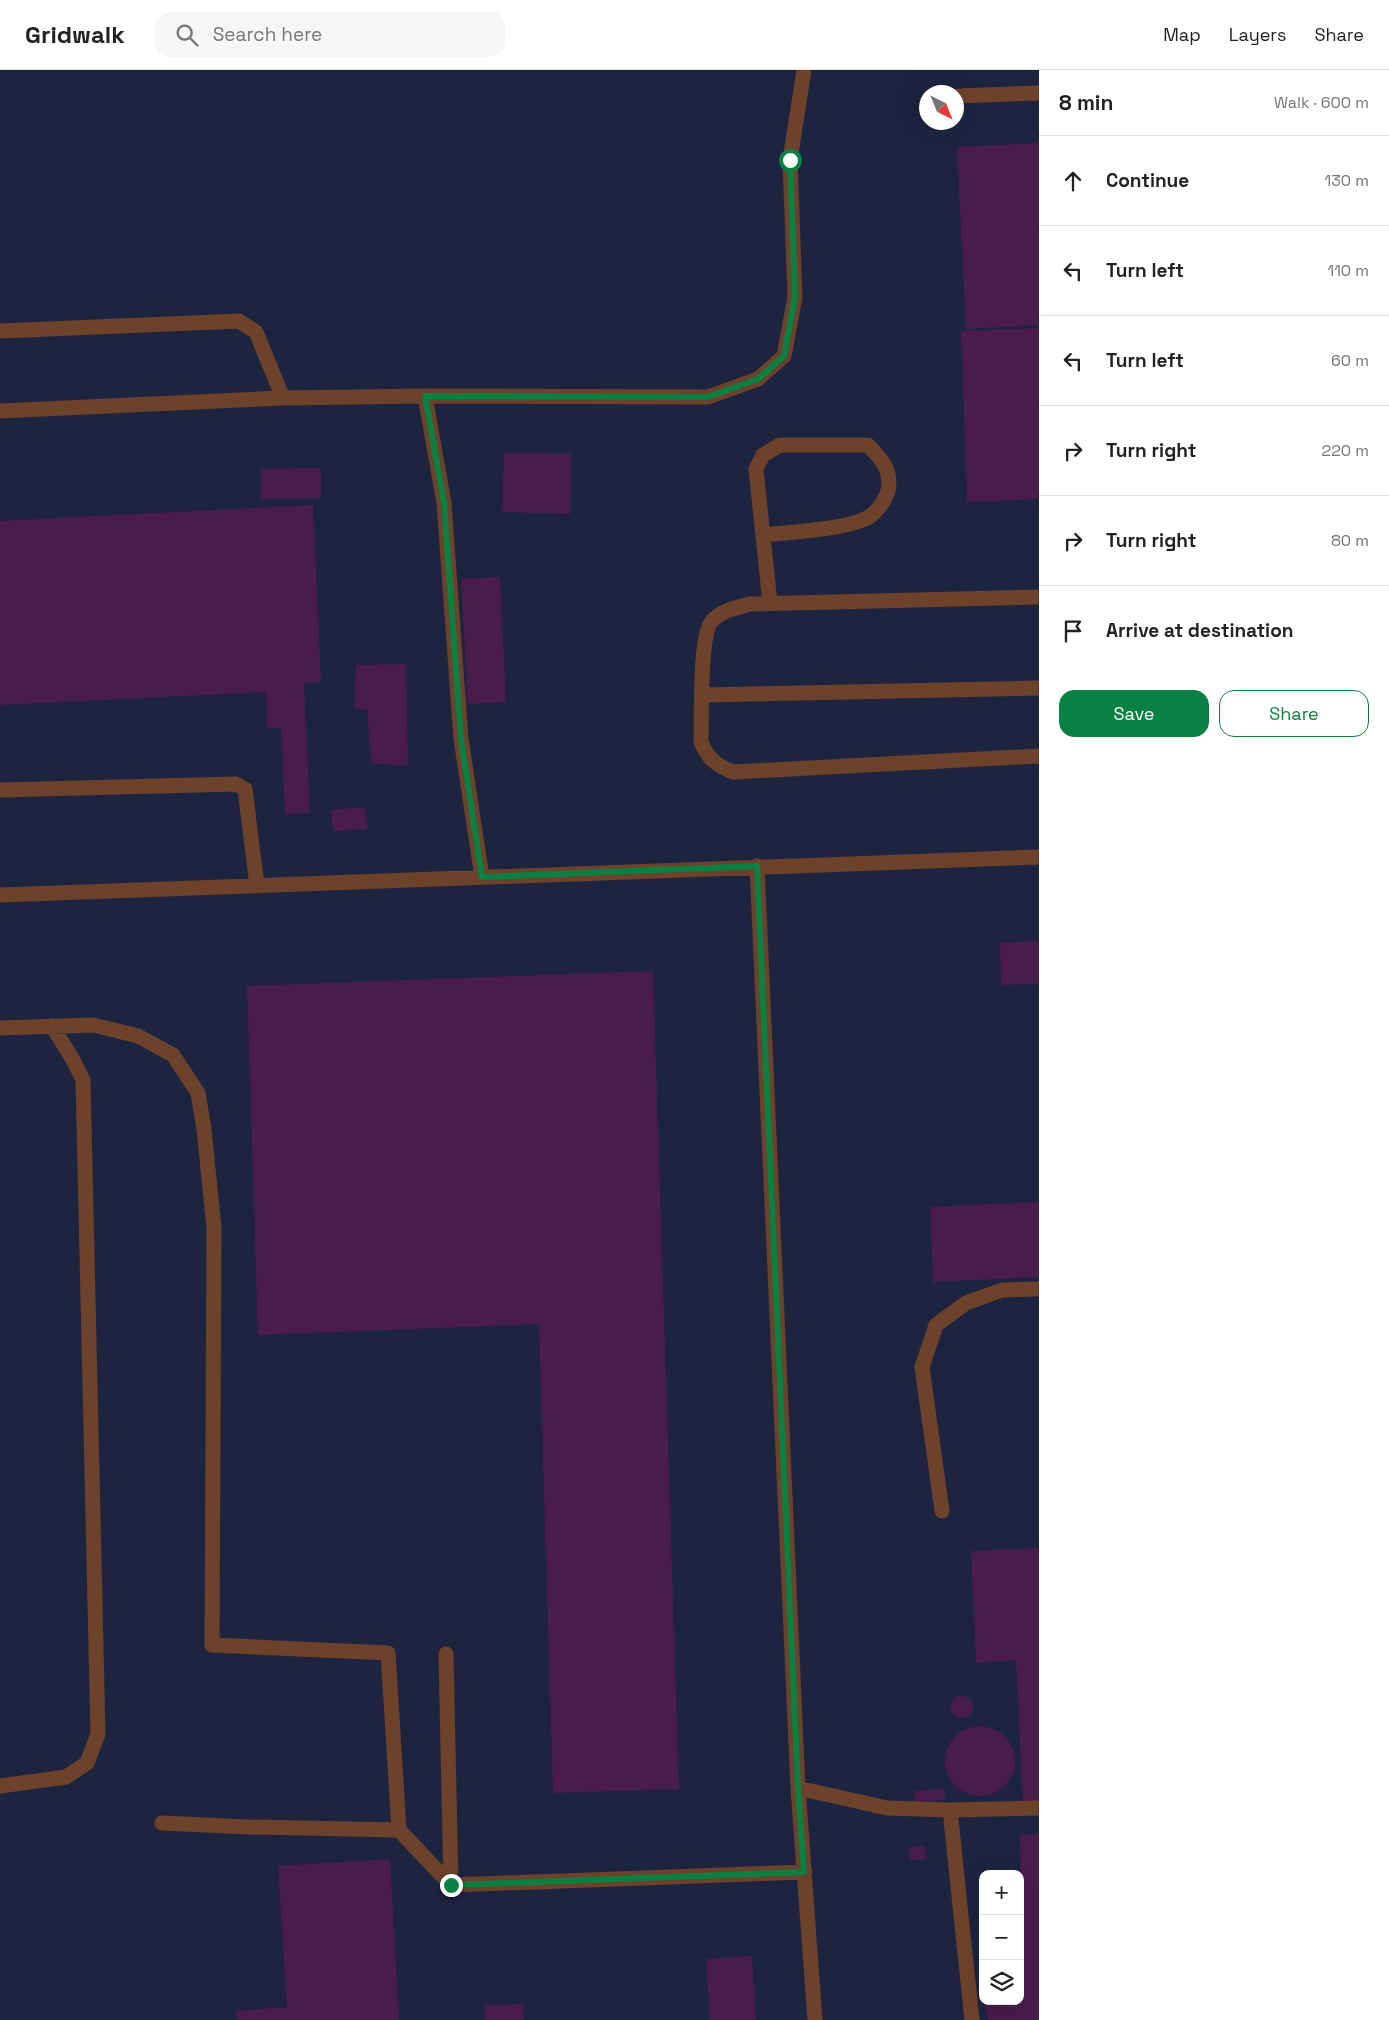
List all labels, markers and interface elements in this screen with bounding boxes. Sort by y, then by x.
search box [155,12,505,57]
text: Gridwalk [25,19,125,50]
icon: search [173,21,201,49]
text: Search here [213,22,322,47]
text: Map [1163,23,1201,46]
text: Layers [1229,23,1286,46]
text: Share [1314,23,1364,46]
north arrow [919,85,964,130]
text: 8 min [1059,89,1113,116]
text: Walk · 600 m [1274,92,1369,113]
route start [779,149,802,172]
icon: ahead [1059,167,1087,195]
text: Continue [1106,168,1189,193]
text: 130 m [1325,170,1369,191]
icon: left [1059,257,1087,285]
text: Turn left [1106,258,1184,283]
text: 110 m [1327,260,1369,281]
icon: left [1059,347,1087,375]
text: Turn left [1106,348,1184,373]
text: 60 m [1331,350,1369,371]
icon: right [1059,437,1087,465]
text: Turn right [1106,438,1196,463]
text: 220 m [1322,440,1369,461]
icon: right [1059,527,1087,555]
text: Turn right [1106,528,1196,553]
text: 80 m [1331,530,1369,551]
icon: arrive [1059,617,1087,645]
text: Arrive at destination [1106,618,1294,643]
button: Save [1059,690,1209,737]
button: Share [1219,690,1369,737]
map controls [979,1870,1024,2005]
button: + [979,1870,1024,1915]
route end [440,1874,463,1897]
button: − [979,1915,1024,1960]
button: layers [979,1960,1024,2005]

